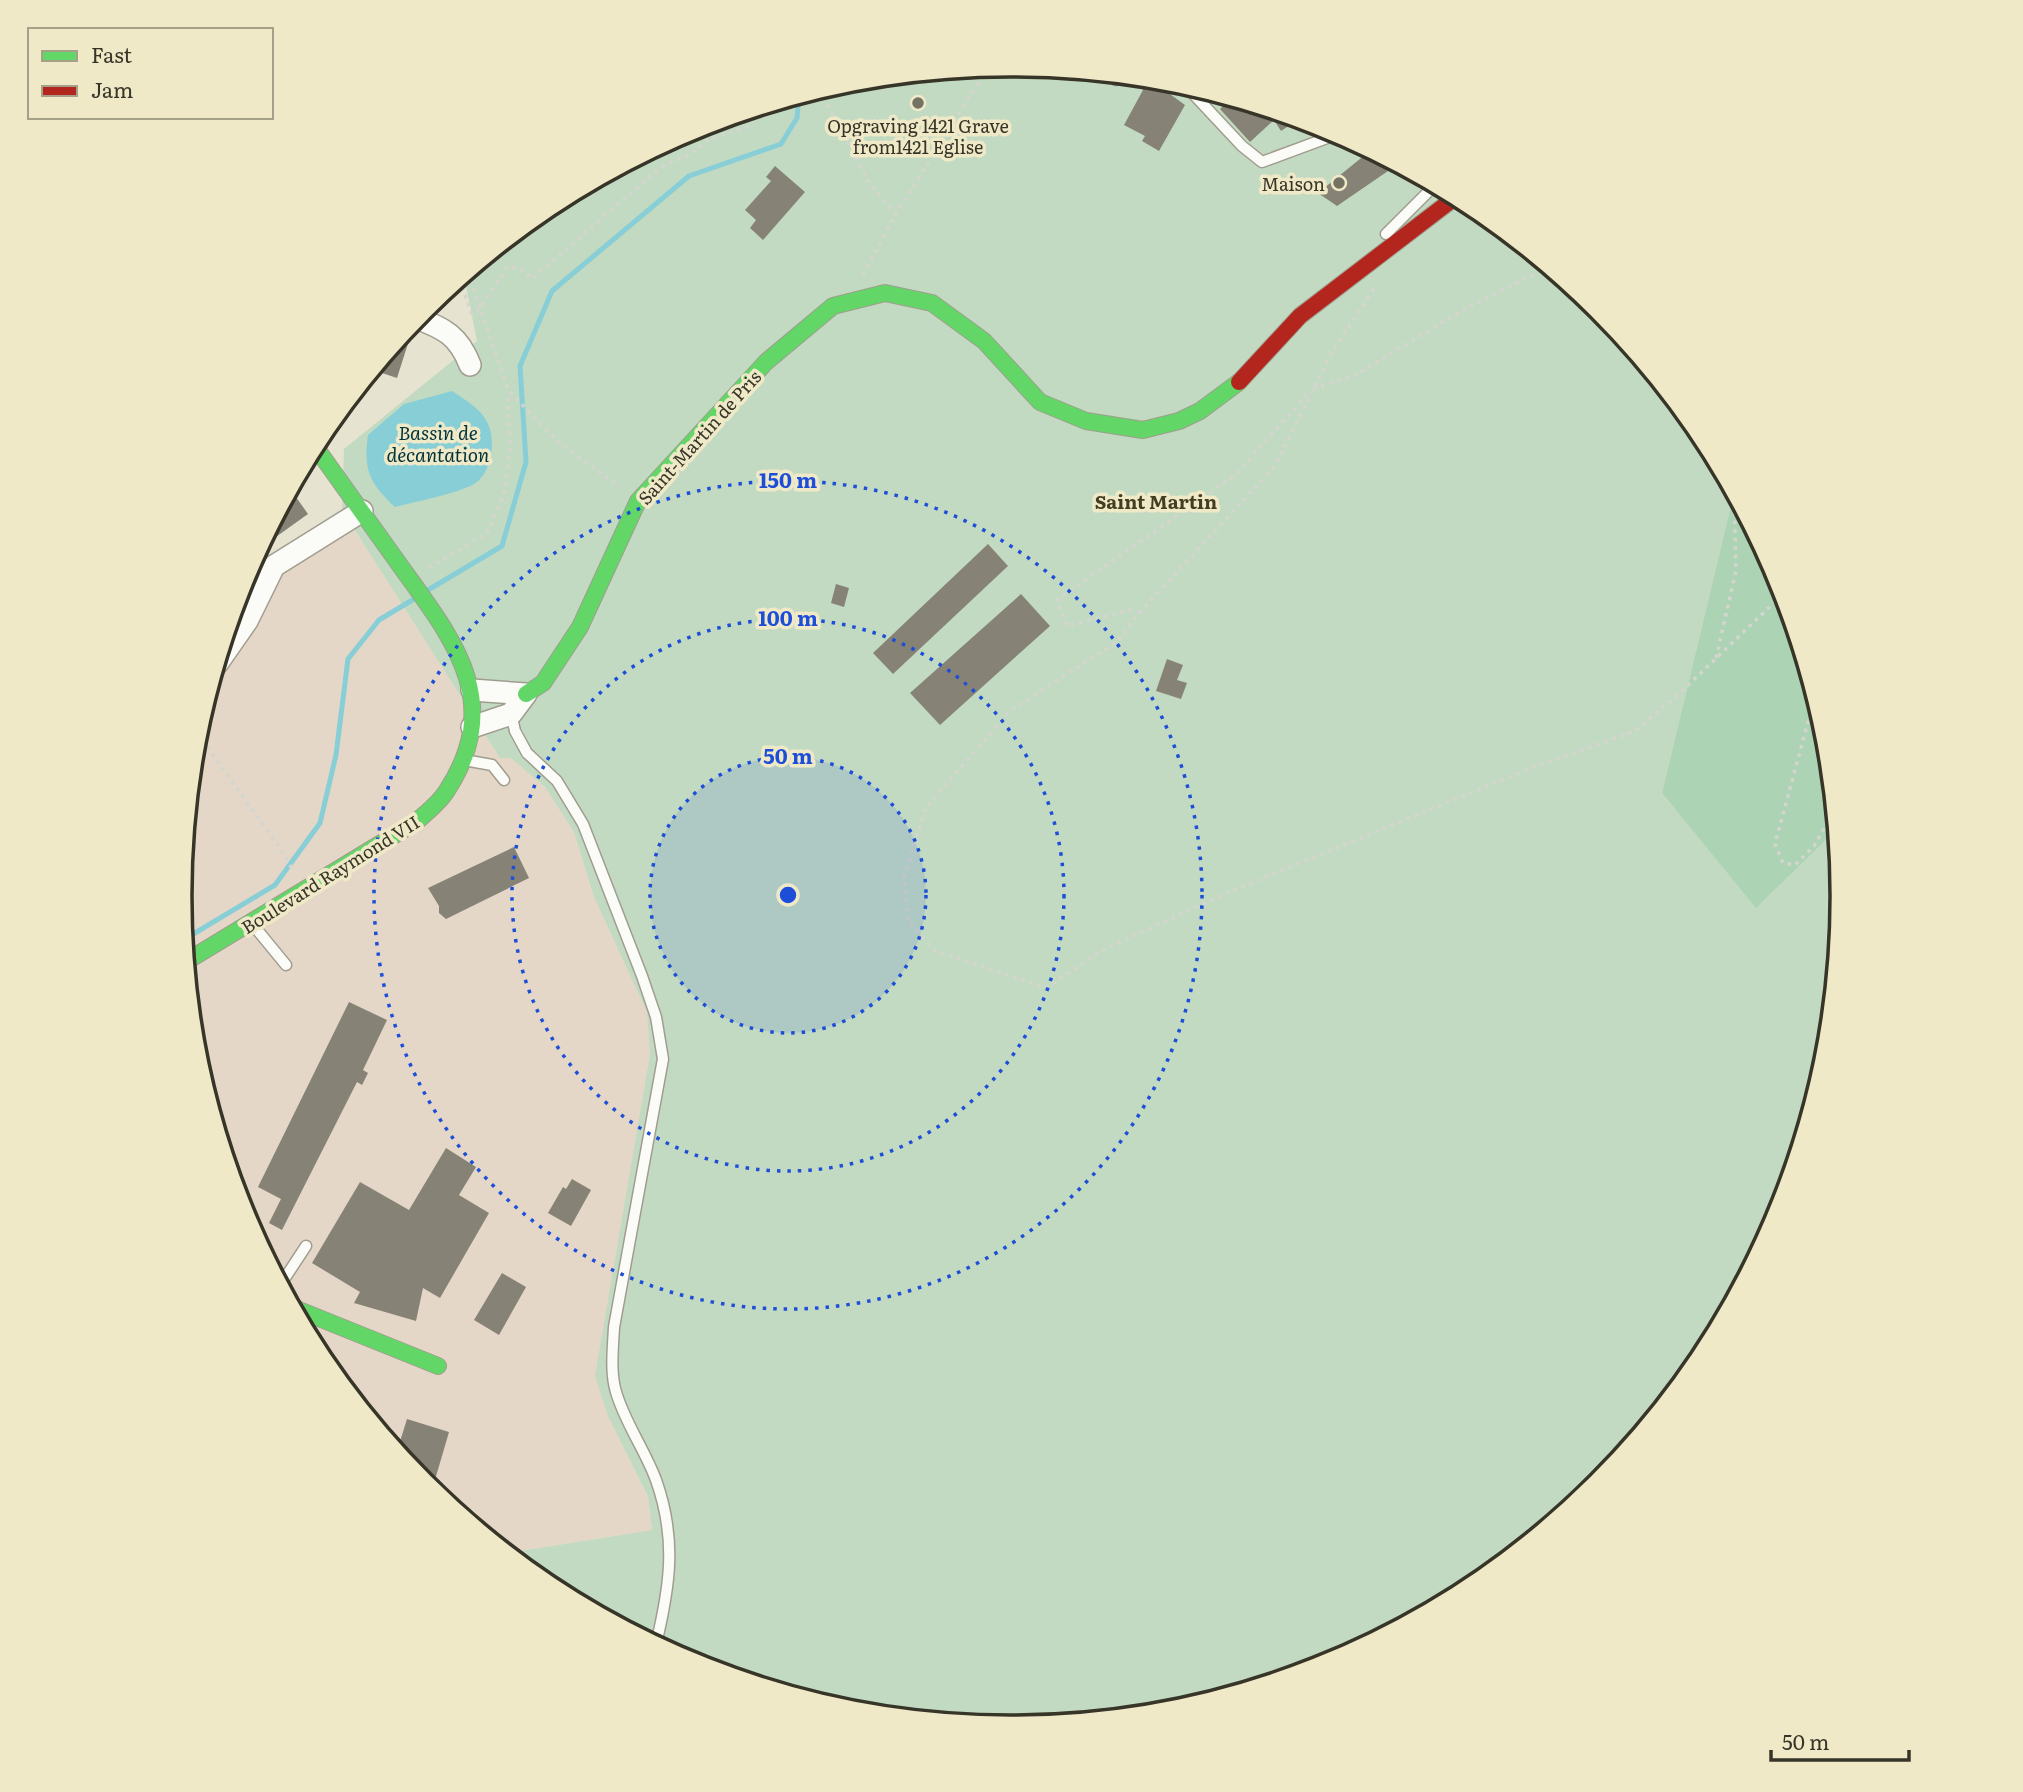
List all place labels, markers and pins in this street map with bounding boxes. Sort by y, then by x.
marker: Opgraving 1421 Grave from1421 Eglise [910,95,926,111]
place label: Opgraving 1421 Grave from1421 Eglise [827,112,1009,160]
place label: Maison [1261,170,1325,197]
marker: Maison [1331,175,1347,191]
centre of rings [776,883,800,907]

